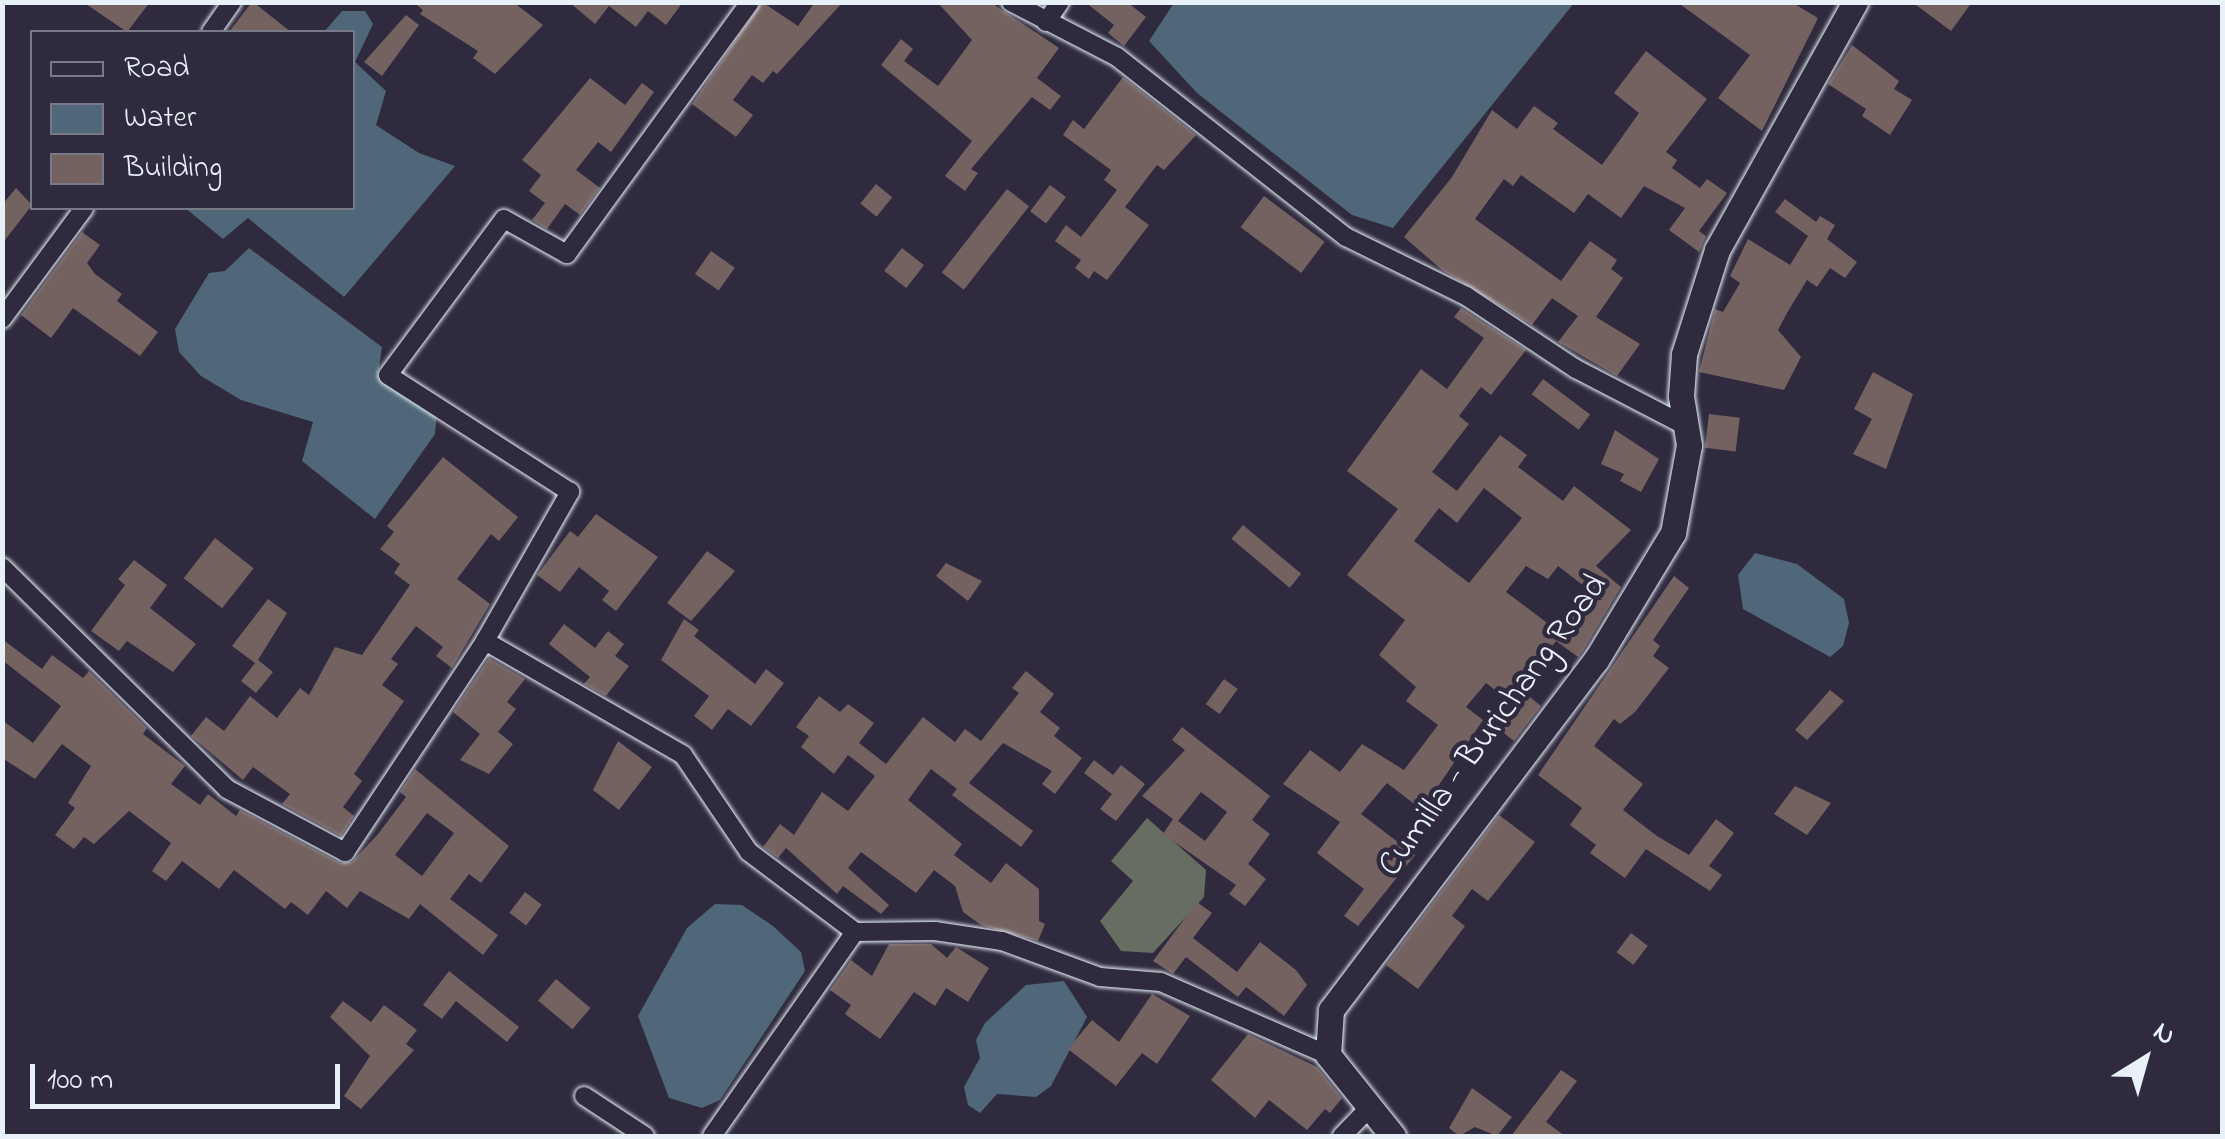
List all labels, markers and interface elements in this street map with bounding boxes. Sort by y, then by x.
legend [30,30,355,210]
text: Road [124,47,189,91]
text: Water [124,97,196,141]
text: Building [124,147,222,191]
street label: Cumilla - Burichang Road [1370,567,1618,885]
north arrow [2095,1009,2195,1109]
text: N [2143,1013,2183,1057]
scale bar [35,1044,345,1106]
text: 100 m [47,1059,113,1103]

